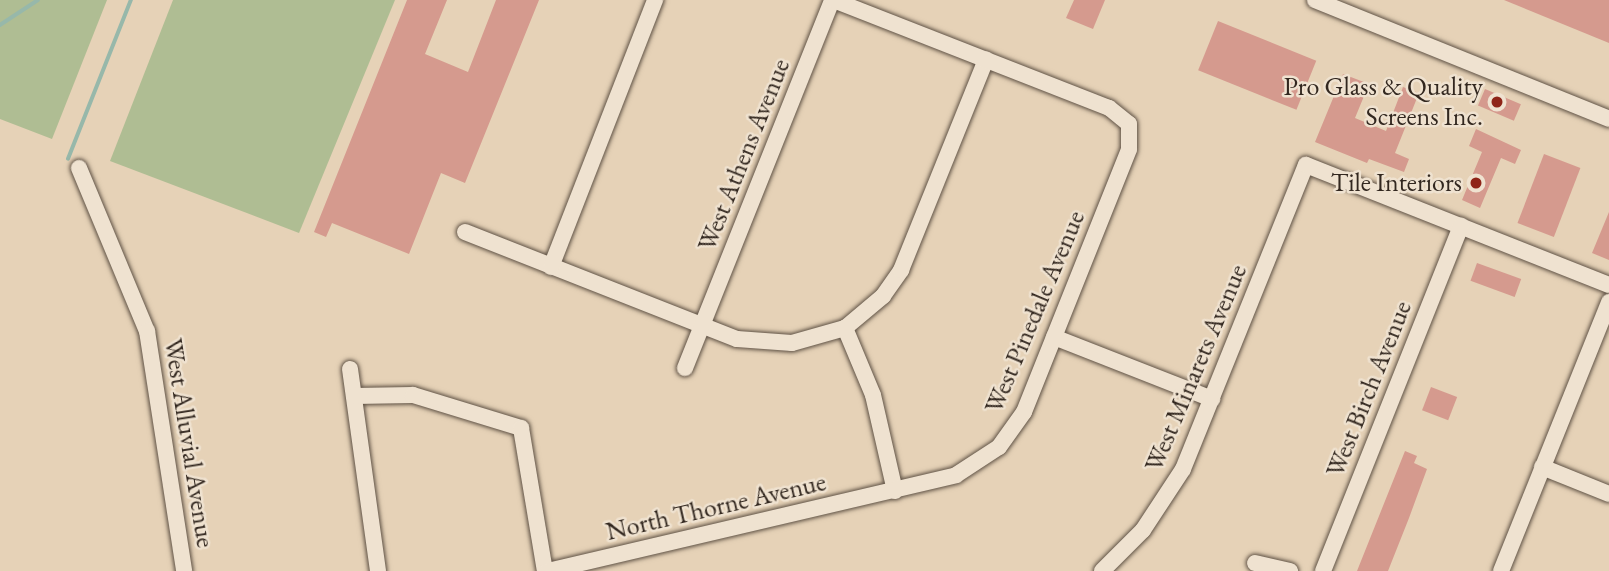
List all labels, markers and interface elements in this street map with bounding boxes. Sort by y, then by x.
street label: West Athens Avenue [691,54,797,256]
place label: Pro Glass & Quality Screens Inc. [1283,71,1483,132]
marker: Pro Glass & Quality Screens Inc. [1489,94,1505,110]
place label: Tile Interiors [1331,167,1462,199]
marker: Tile Interiors [1468,175,1484,191]
street label: West Pinedale Avenue [978,206,1092,418]
street label: West Minarets Avenue [1138,260,1254,476]
street label: West Birch Avenue [1319,296,1419,482]
street label: West Alluvial Avenue [157,336,221,550]
street label: North Thorne Avenue [603,466,829,548]

